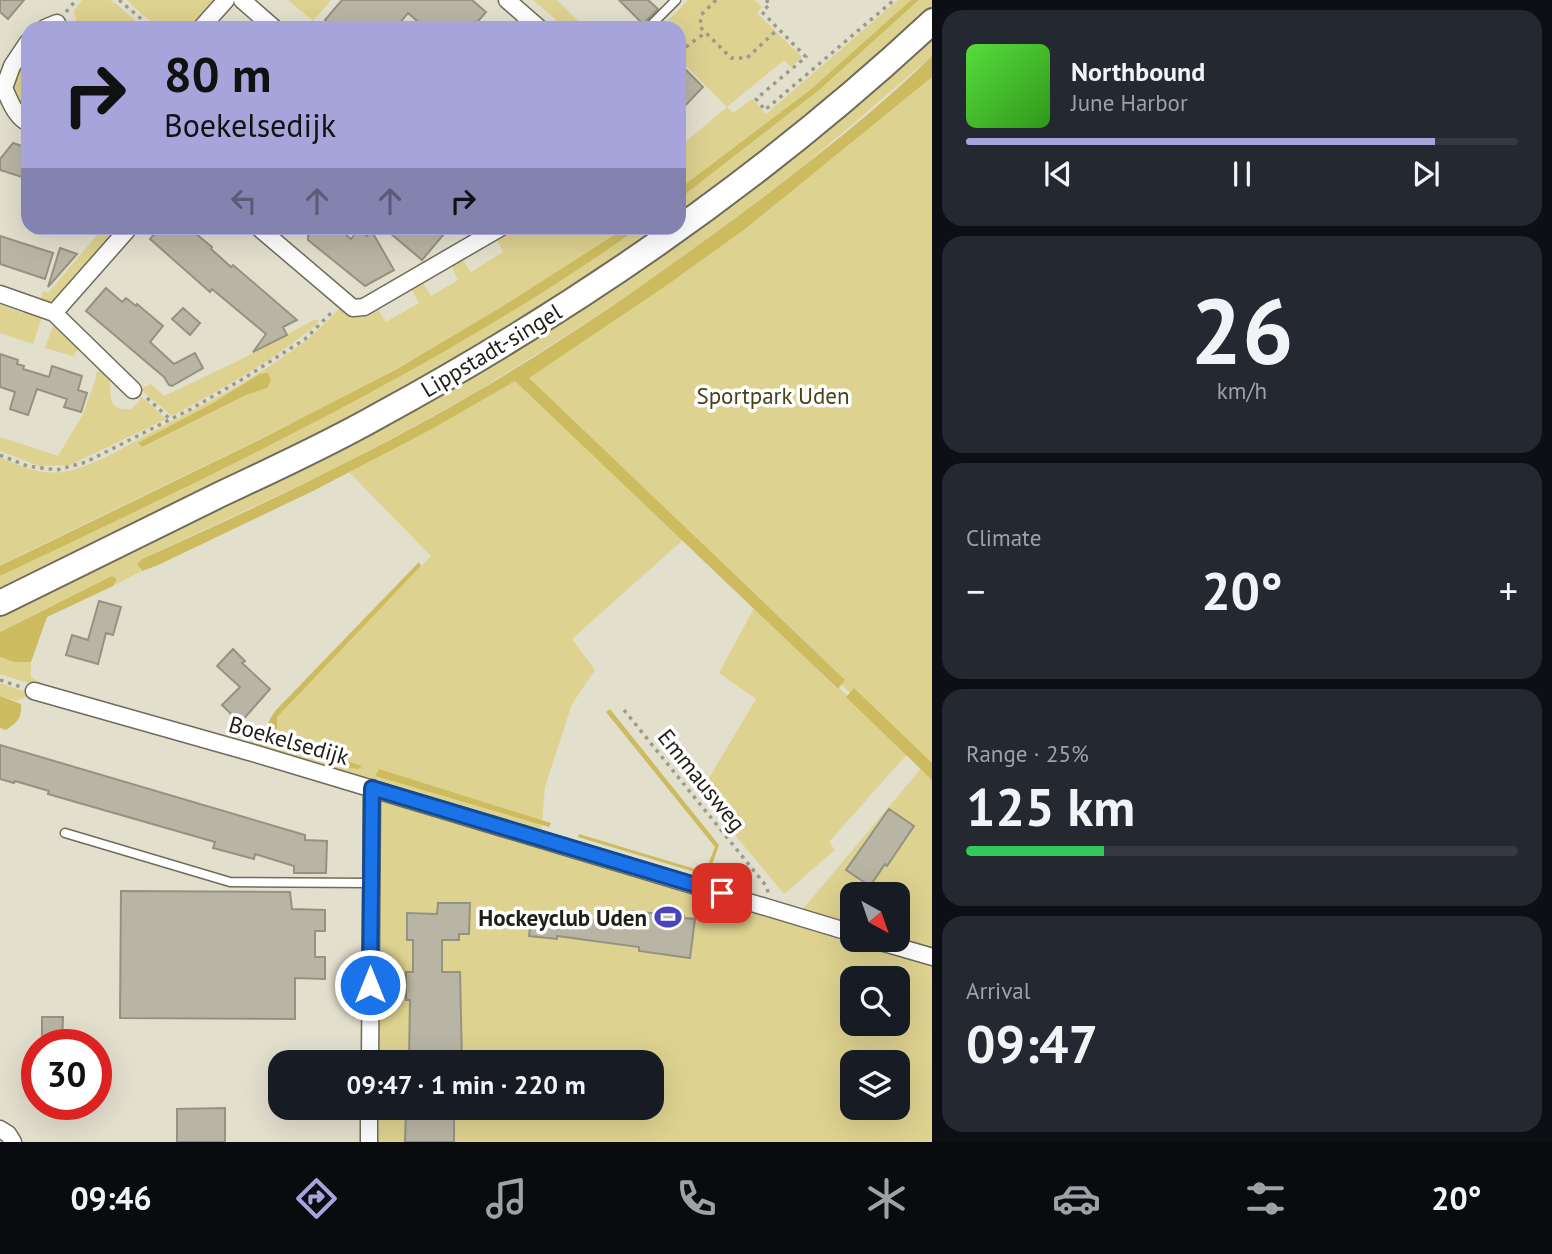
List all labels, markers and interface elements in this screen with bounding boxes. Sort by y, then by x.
text: 80 m [164,42,271,106]
icon: right [49,49,140,140]
text: Northbound [1071,55,1205,88]
text: June Harbor [1071,88,1188,117]
text: Boekelsedijk [164,104,336,146]
icon: previous [1039,155,1077,193]
icon: pause [1223,155,1261,193]
icon: next [1407,155,1445,193]
icon: left [225,182,263,220]
icon: ahead [298,182,336,220]
icon: ahead [371,182,409,220]
icon: right [444,182,482,220]
text: 26 [1190,271,1294,389]
street label: Lippstadt-singel [416,297,567,403]
text: km/h [1217,376,1267,405]
park label: Sportpark Uden [696,381,850,410]
text: Climate [966,523,1041,552]
text: 20° [1201,557,1283,624]
text: − [966,566,985,615]
text: + [1499,566,1518,615]
street label: Boekelsedijk [226,709,352,771]
street label: Emmausweg [652,723,752,837]
text: Range · 25% [966,739,1089,768]
text: 125 km [966,773,1135,840]
pin [692,863,752,923]
icon: arrive [703,874,741,912]
north arrow [840,882,910,952]
map controls [840,882,910,1120]
sports icon: Hockeyclub Uden [653,902,683,932]
place label: Hockeyclub Uden [478,903,647,932]
position arrow [333,948,407,1022]
button: search [840,966,910,1036]
text: Arrival [966,976,1030,1005]
text: 09:47 [966,1010,1098,1077]
speed limit sign: 30 [21,1029,112,1120]
button: layers [840,1050,910,1120]
text: 09:47 · 1 min · 220 m [346,1068,586,1101]
icon: directions [292,1174,341,1223]
icon: music [482,1174,531,1223]
icon: phone [672,1174,721,1223]
icon: climate [862,1174,911,1223]
icon: car [1052,1174,1101,1223]
icon: filters [1241,1174,1290,1223]
text: 09:46 [70,1177,152,1219]
text: 20° [1431,1177,1482,1219]

